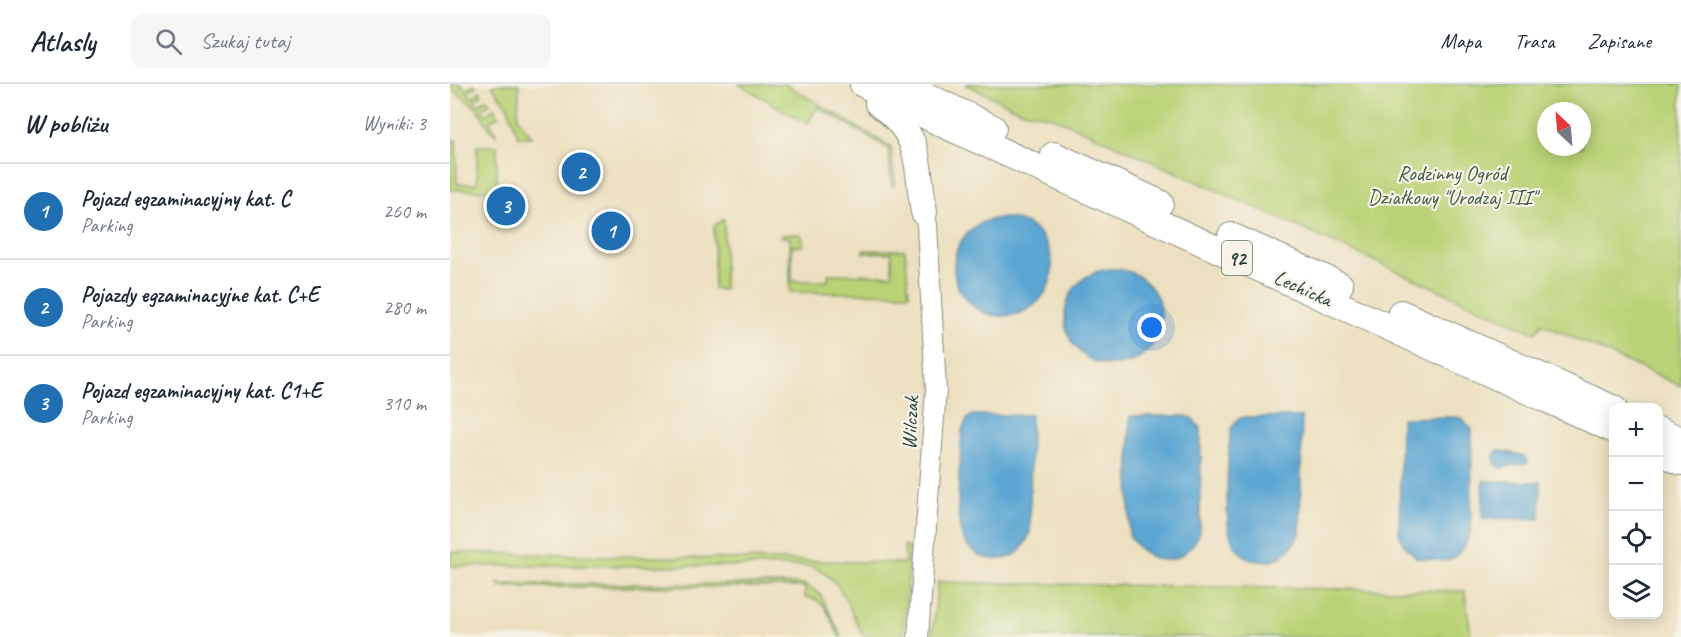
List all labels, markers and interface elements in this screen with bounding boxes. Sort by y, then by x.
search box [131,14,551,68]
text: Atlasly [30,24,95,59]
icon: search [152,25,185,58]
text: Szukaj tutaj [200,27,290,55]
text: Mapa [1441,28,1481,54]
text: Trasa [1514,28,1554,54]
text: Zapisane [1587,28,1651,54]
north arrow [1537,102,1591,156]
text: W pobliżu [24,107,107,140]
text: Wyniki: 3 [363,111,426,136]
pin: 2 [562,150,600,194]
park label: Rodzinny Ogród Działkowy "Urodzaj III" [1368,160,1540,210]
pin: 3 [486,184,526,228]
text: Pojazd egzaminacyjny kat. C [81,185,290,213]
text: 1 [39,199,48,224]
text: 260 m [383,199,426,224]
pin: 1 [592,208,630,254]
text: Parking [81,213,133,238]
road number: 92 [1222,241,1252,275]
street label: Lechicka [1270,264,1338,313]
text: Pojazdy egzaminacyjne kat. C+E [81,281,319,309]
text: 2 [39,295,48,320]
text: 280 m [383,295,426,320]
text: Parking [81,309,133,334]
your location [1137,313,1166,342]
text: Pojazd egzaminacyjny kat. C1+E [81,377,322,405]
text: 3 [39,391,48,416]
text: 310 m [383,391,426,416]
street label: Wilczak [896,393,924,450]
map controls [1609,403,1663,619]
button: + [1609,403,1663,457]
text: Parking [81,405,133,430]
button: − [1609,457,1663,511]
button: locate [1609,511,1663,565]
button: layers [1609,565,1663,619]

